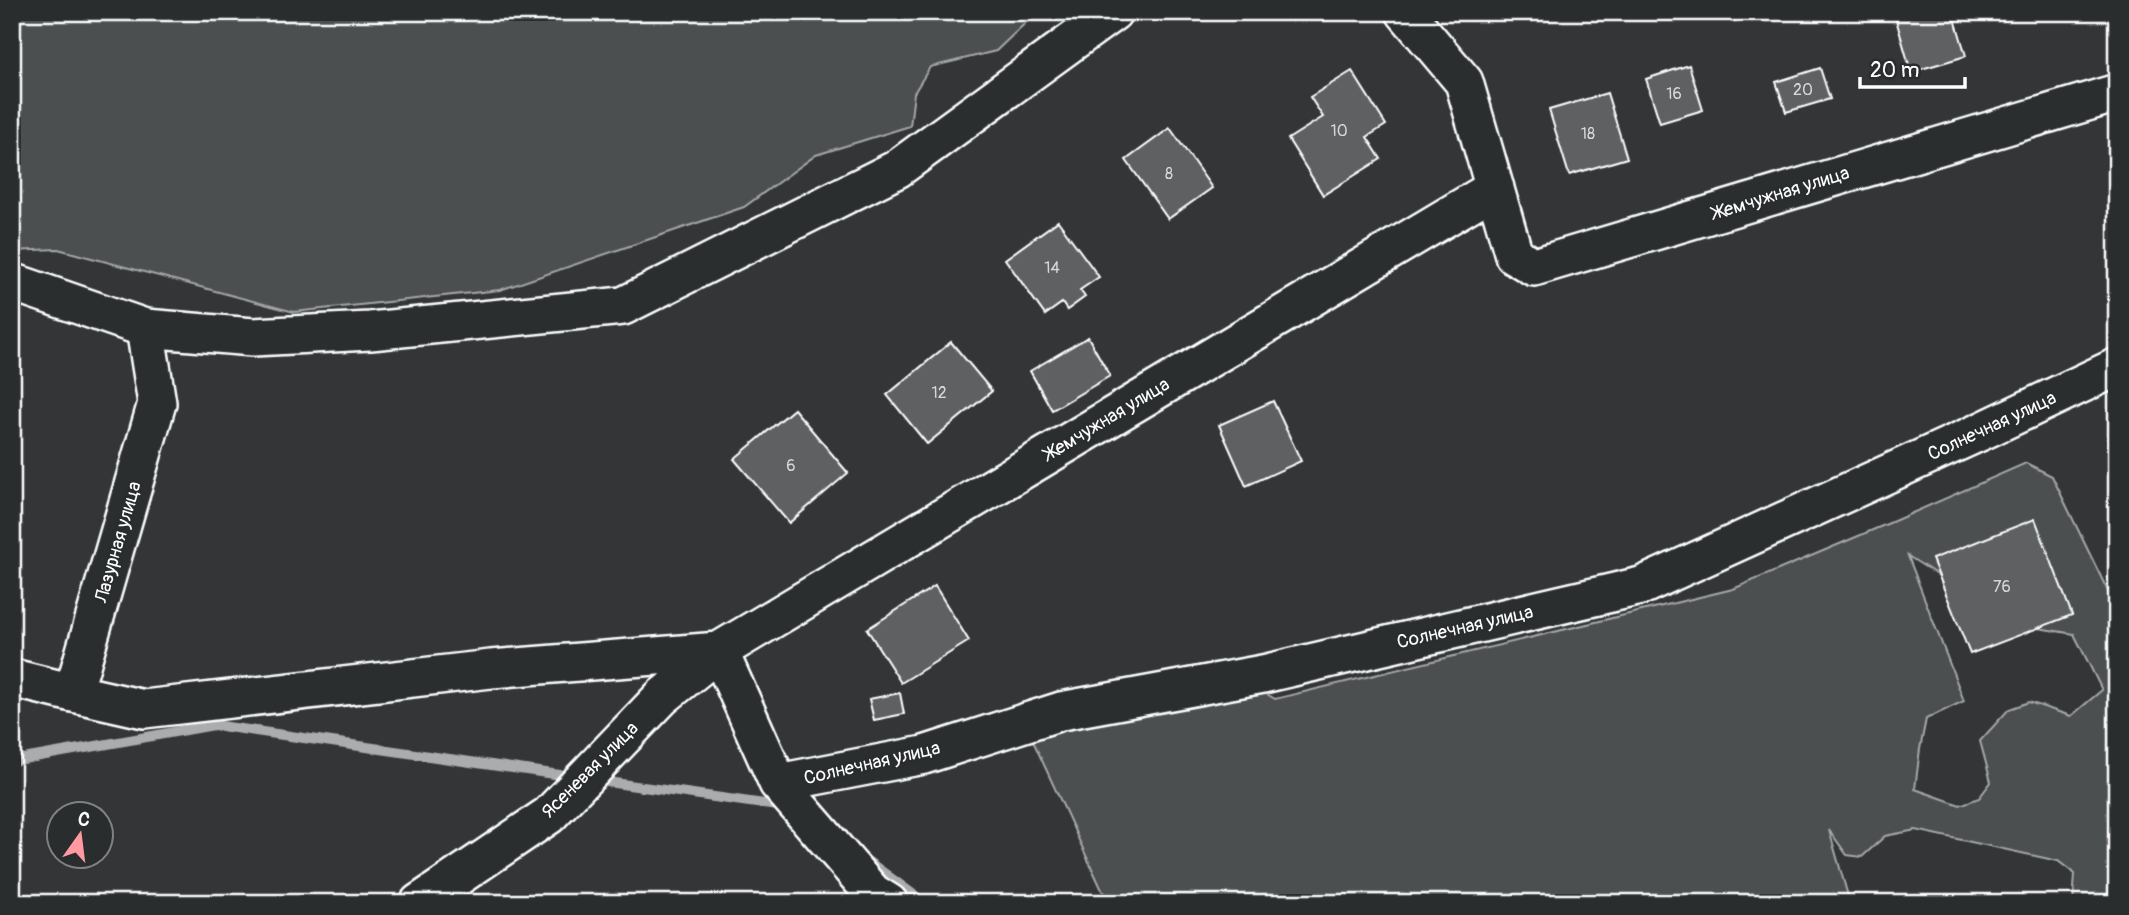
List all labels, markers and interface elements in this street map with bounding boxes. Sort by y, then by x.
scale bar [1860,46,1965,90]
text: 20 m [1870,57,1919,84]
house number: 20 [1793,80,1813,100]
house number: 16 [1666,84,1682,104]
house number: 10 [1330,121,1348,141]
house number: 18 [1581,124,1595,144]
street label: Жемчужная улица [1707,161,1852,226]
house number: 8 [1165,164,1173,184]
house number: 14 [1044,258,1060,278]
street label: Жемчужная улица [1037,372,1174,467]
house number: 12 [931,383,947,403]
street label: Солнечная улица [1924,386,2060,466]
house number: 6 [786,456,796,476]
street label: Лазурная улица [89,478,147,606]
house number: 76 [1993,577,2011,597]
street label: Солнечная улица [1395,600,1536,654]
street label: Ясеневая улица [536,716,644,824]
street label: Солнечная улица [802,736,943,790]
north arrow [46,800,116,870]
text: С [75,806,93,833]

